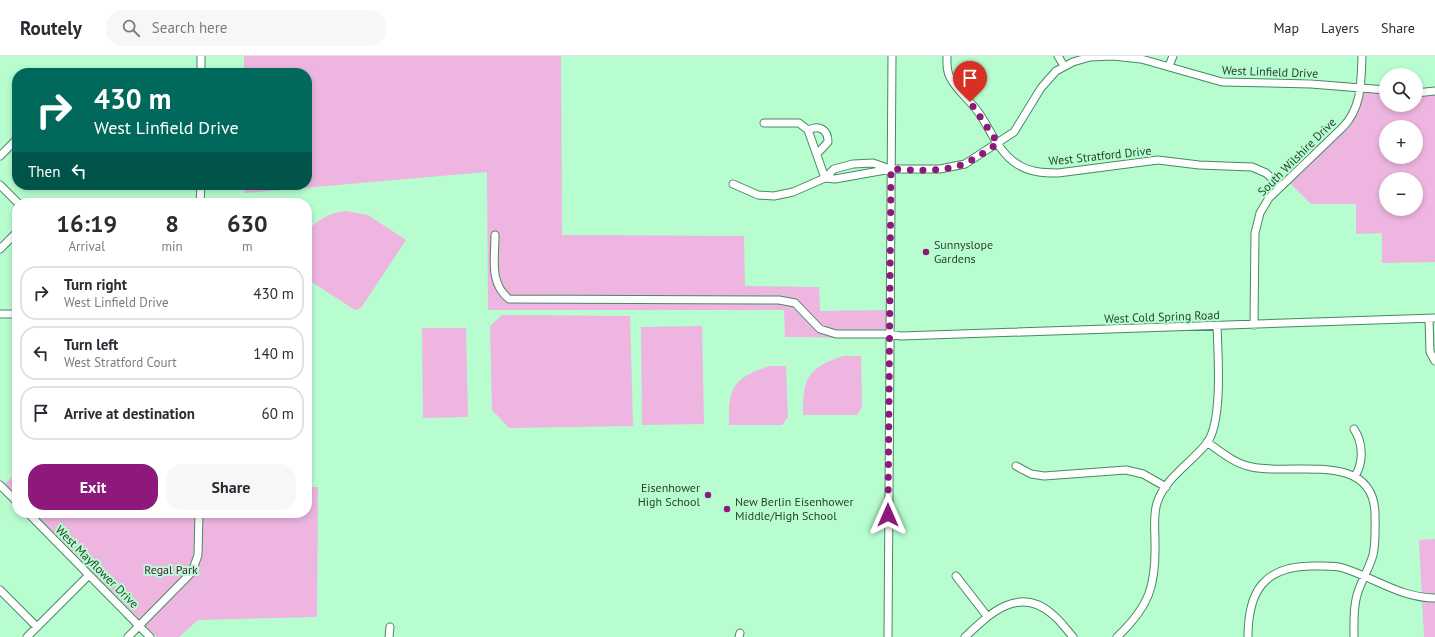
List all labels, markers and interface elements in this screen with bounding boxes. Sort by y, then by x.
search box [106,10,386,46]
text: Routely [20,16,82,40]
icon: search [120,17,142,39]
text: Search here [152,18,227,37]
text: Map [1273,19,1299,37]
text: Layers [1321,19,1359,37]
text: Share [1381,19,1415,37]
pin [953,61,987,102]
street label: West Linfield Drive [1222,62,1318,81]
icon: arrive [959,67,981,89]
map controls [1379,68,1423,216]
button: search [1379,68,1423,112]
text: 430 m [94,80,171,117]
icon: right [28,84,80,136]
street label: South Wilshire Drive [1254,114,1339,199]
text: West Linfield Drive [94,116,239,139]
button: + [1379,120,1423,164]
street label: West Stratford Drive [1048,143,1152,168]
icon: left [68,160,90,182]
text: Then [28,162,60,181]
button: − [1379,172,1423,216]
text: 16:19 [56,208,117,239]
text: 8 [165,208,179,239]
text: 630 [227,208,268,239]
place label: Sunnyslope Gardens [934,237,993,266]
text: Arrival [69,238,105,255]
text: min [161,238,183,255]
text: m [242,238,253,255]
marker: Sunnyslope Gardens [921,247,931,257]
text: Turn right [64,275,127,294]
icon: right [30,282,52,304]
text: 430 m [253,284,294,303]
text: West Linfield Drive [64,294,169,311]
street label: West Cold Spring Road [1104,307,1220,326]
text: Turn left [64,335,118,354]
icon: left [30,342,52,364]
text: 140 m [253,344,294,363]
text: West Stratford Court [64,354,177,371]
icon: arrive [30,402,52,424]
text: Arrive at destination [64,404,195,423]
text: 60 m [261,404,294,423]
button: Exit [28,464,158,510]
button: Share [166,464,296,510]
place label: Eisenhower High School [638,480,700,509]
marker: Eisenhower High School [703,490,713,500]
place label: New Berlin Eisenhower Middle/High School [735,494,854,523]
position arrow [867,494,909,536]
marker: New Berlin Eisenhower Middle/High School [722,504,732,514]
street label: West Mayflower Drive [53,522,142,611]
park label: Regal Park [144,562,198,577]

